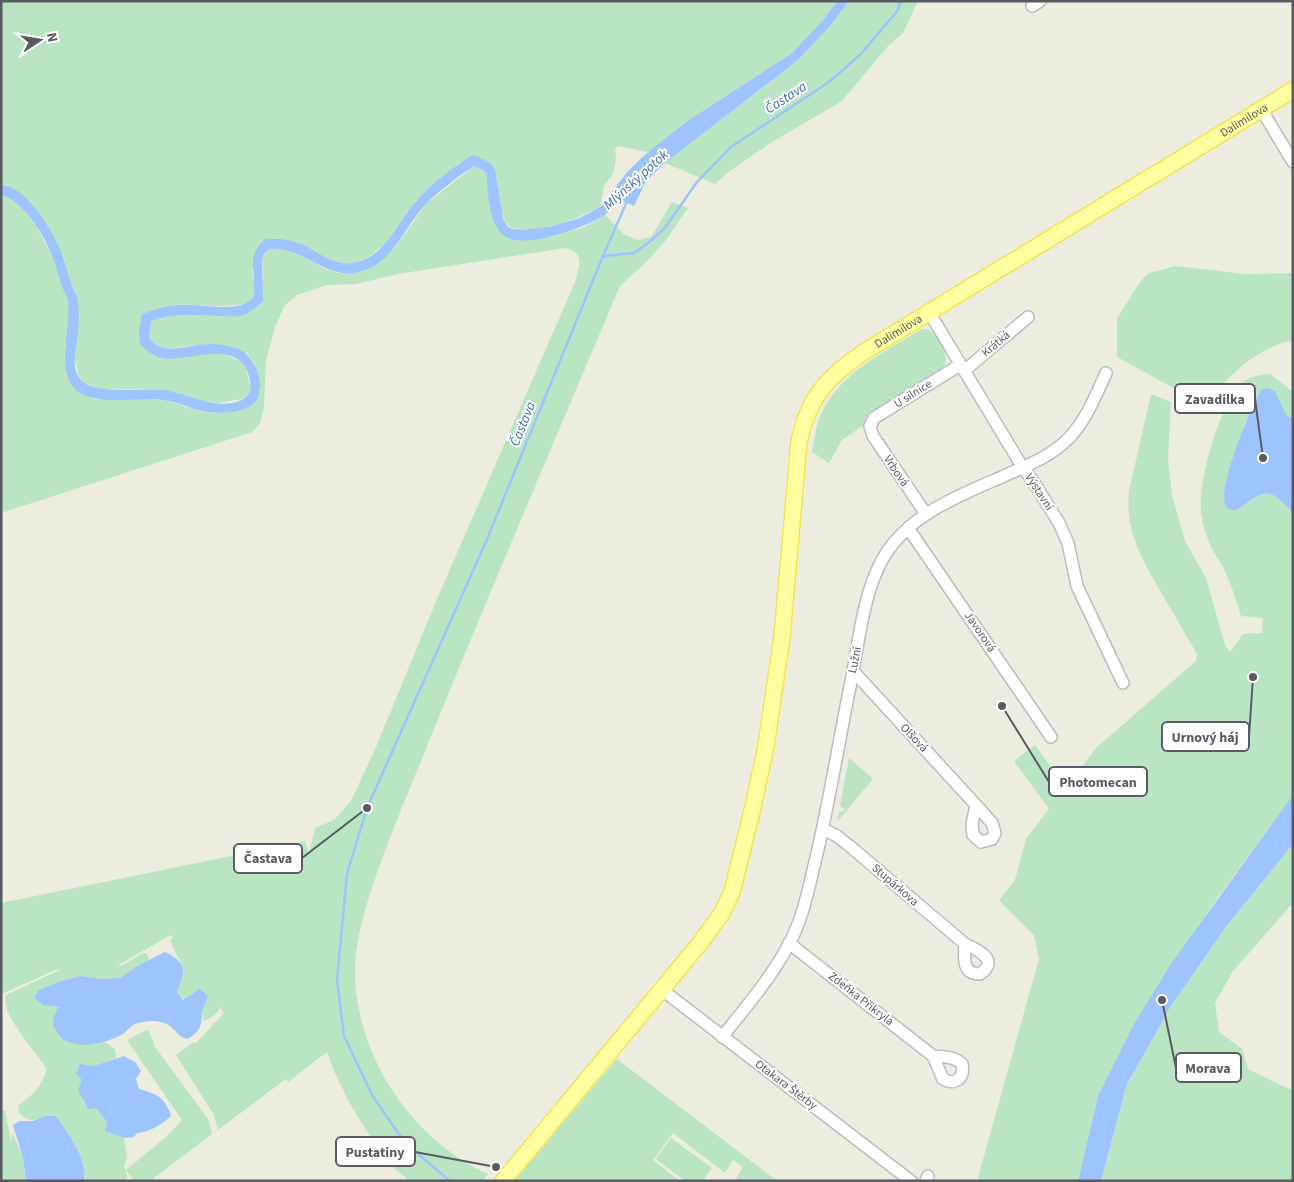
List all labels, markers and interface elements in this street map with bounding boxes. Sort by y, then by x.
north arrow [15,15,65,65]
text: N [41,31,62,44]
water label: Častava [761,77,811,119]
street label: Dalimilova [1217,99,1271,141]
water label: Mlýnský potok [599,145,673,215]
street label: Dalimilova [871,310,925,352]
street label: Krátká [978,327,1014,361]
street label: U silnice [891,376,935,412]
callout: Zavadilka [1175,384,1255,413]
text: Zavadilka [1185,390,1245,410]
water label: Častava [505,398,541,449]
street label: Vrbová [879,452,913,490]
street label: Výstavní [1021,470,1058,515]
street label: Javorová [960,608,1000,656]
street label: Lužní [844,644,866,675]
street label: Olšová [896,720,932,756]
callout: Urnový háj [1162,722,1249,751]
text: Urnový háj [1171,728,1239,748]
callout: Photomecan [1049,767,1147,796]
text: Photomecan [1059,773,1137,793]
callout: Častava [234,844,302,873]
text: Častava [244,849,292,869]
street label: Stupárkova [868,860,922,910]
street label: Zdeňka Přikryla [825,968,897,1030]
callout: Morava [1176,1053,1241,1082]
street label: Otakara Štěrby [751,1056,821,1114]
text: Morava [1185,1059,1231,1079]
callout: Pustatiny [336,1137,415,1166]
text: Pustatiny [346,1143,405,1163]

